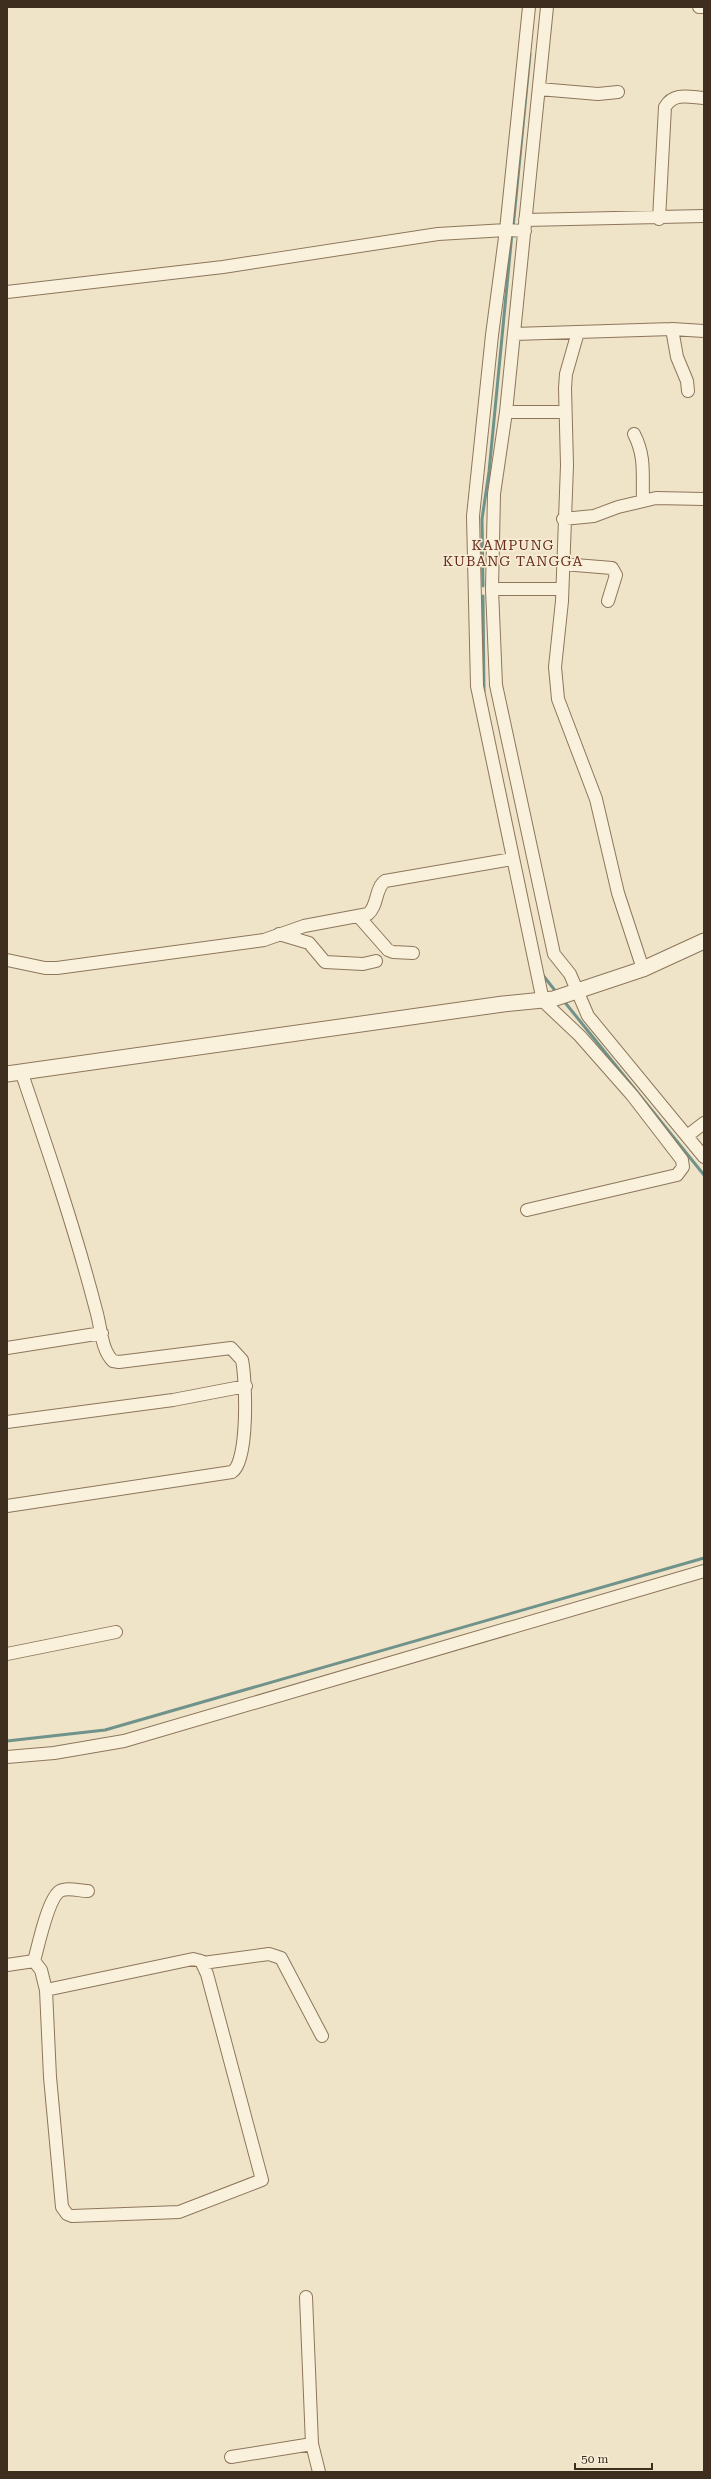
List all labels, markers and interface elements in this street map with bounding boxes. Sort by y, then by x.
district label: KAMPUNG KUBANG TANGGA [443,537,583,569]
scale bar [575,2445,652,2471]
text: 50 m [581,2452,608,2466]

